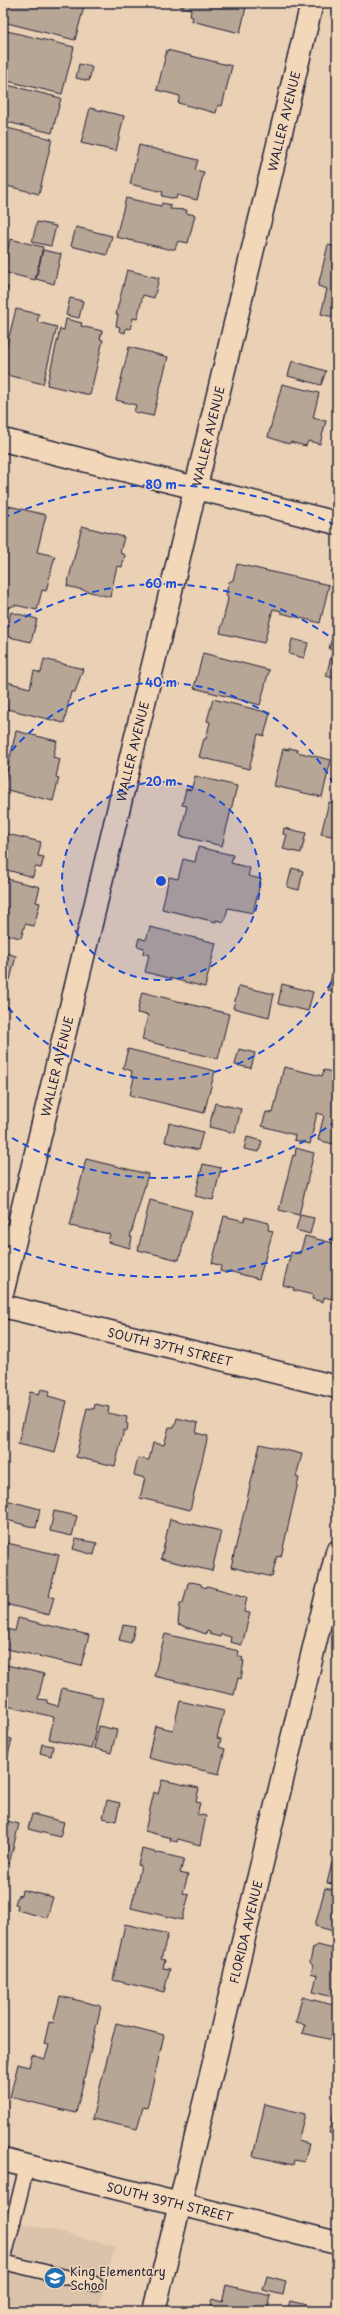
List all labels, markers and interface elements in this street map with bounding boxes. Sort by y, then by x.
street label: WALLER AVENUE [263,69,304,173]
street label: WALLER AVENUE [187,384,229,488]
text: 80 m [145,475,177,493]
text: 60 m [145,574,177,592]
text: 40 m [145,673,177,691]
street label: WALLER AVENUE [112,699,153,803]
text: 20 m [145,772,177,790]
centre of rings [154,874,168,888]
street label: WALLER AVENUE [36,1014,77,1118]
street label: SOUTH 37TH STREET [106,1323,235,1371]
street label: FLORIDA AVENUE [224,1878,267,1985]
street label: SOUTH 39TH STREET [105,2177,236,2226]
place label: King Elementary School [70,2262,166,2294]
school or university icon: King Elementary School [42,2265,68,2291]

